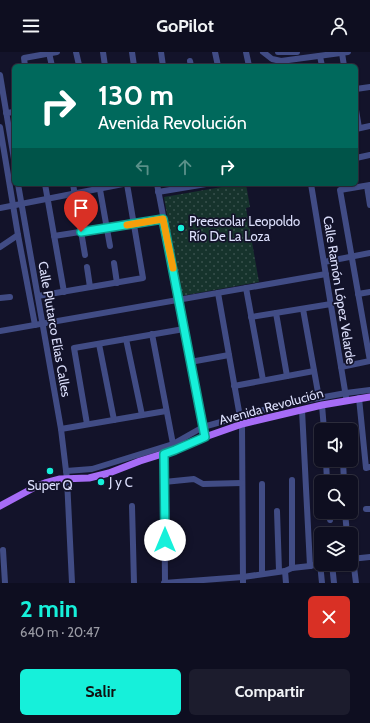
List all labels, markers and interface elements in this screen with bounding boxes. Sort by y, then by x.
icon: menu [20,15,42,37]
text: GoPilot [156,15,214,37]
icon: person [328,15,350,37]
text: 130 m [98,78,174,112]
icon: right [32,80,84,132]
text: Avenida Revolución [98,112,247,134]
icon: left [132,156,154,178]
icon: ahead [174,156,196,178]
icon: right [216,156,238,178]
pin [64,191,98,232]
icon: arrive [70,197,92,219]
place label: Preescolar Leopoldo Río De La Loza [189,213,300,244]
street label: Calle Ramón López Velarde [320,215,360,366]
marker: Preescolar Leopoldo Río De La Loza [176,223,186,233]
street label: Calle Plutarco Elías Calles [35,260,75,399]
street label: Avenida Revolución [217,384,325,428]
map controls [314,423,358,571]
button: sound [314,423,358,467]
marker: Super Q [45,466,55,476]
place label: J y C [108,474,133,490]
button: search [314,475,358,519]
place label: Super Q [27,477,73,493]
marker: J y C [96,477,106,487]
position arrow [144,519,186,561]
button: layers [314,527,358,571]
text: 2 min [20,594,78,623]
button: close [308,596,350,638]
text: 640 m · 20:47 [20,624,100,640]
button: Salir [20,669,181,715]
button: Compartir [189,669,350,715]

